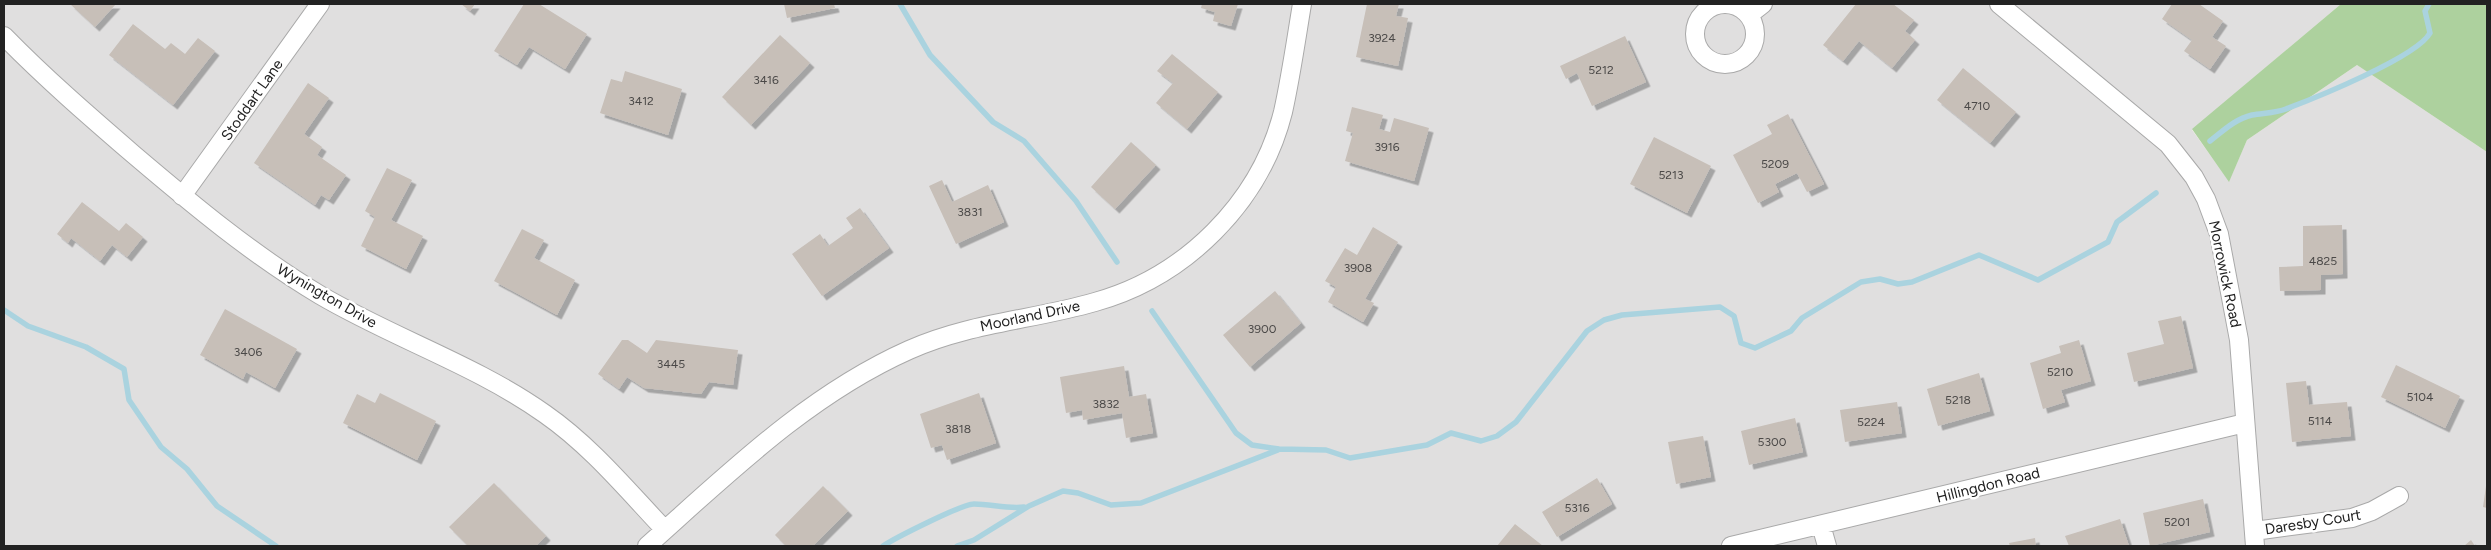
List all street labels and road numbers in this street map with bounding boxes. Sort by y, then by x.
street label: Stoddart Lane [217,56,287,144]
street label: Morrowick Road [2205,219,2245,329]
street label: Wynington Drive [274,260,380,332]
street label: Moorland Drive [978,297,1082,335]
street label: Hillingdon Road [1934,463,2042,507]
street label: Daresby Court [2264,505,2363,538]

